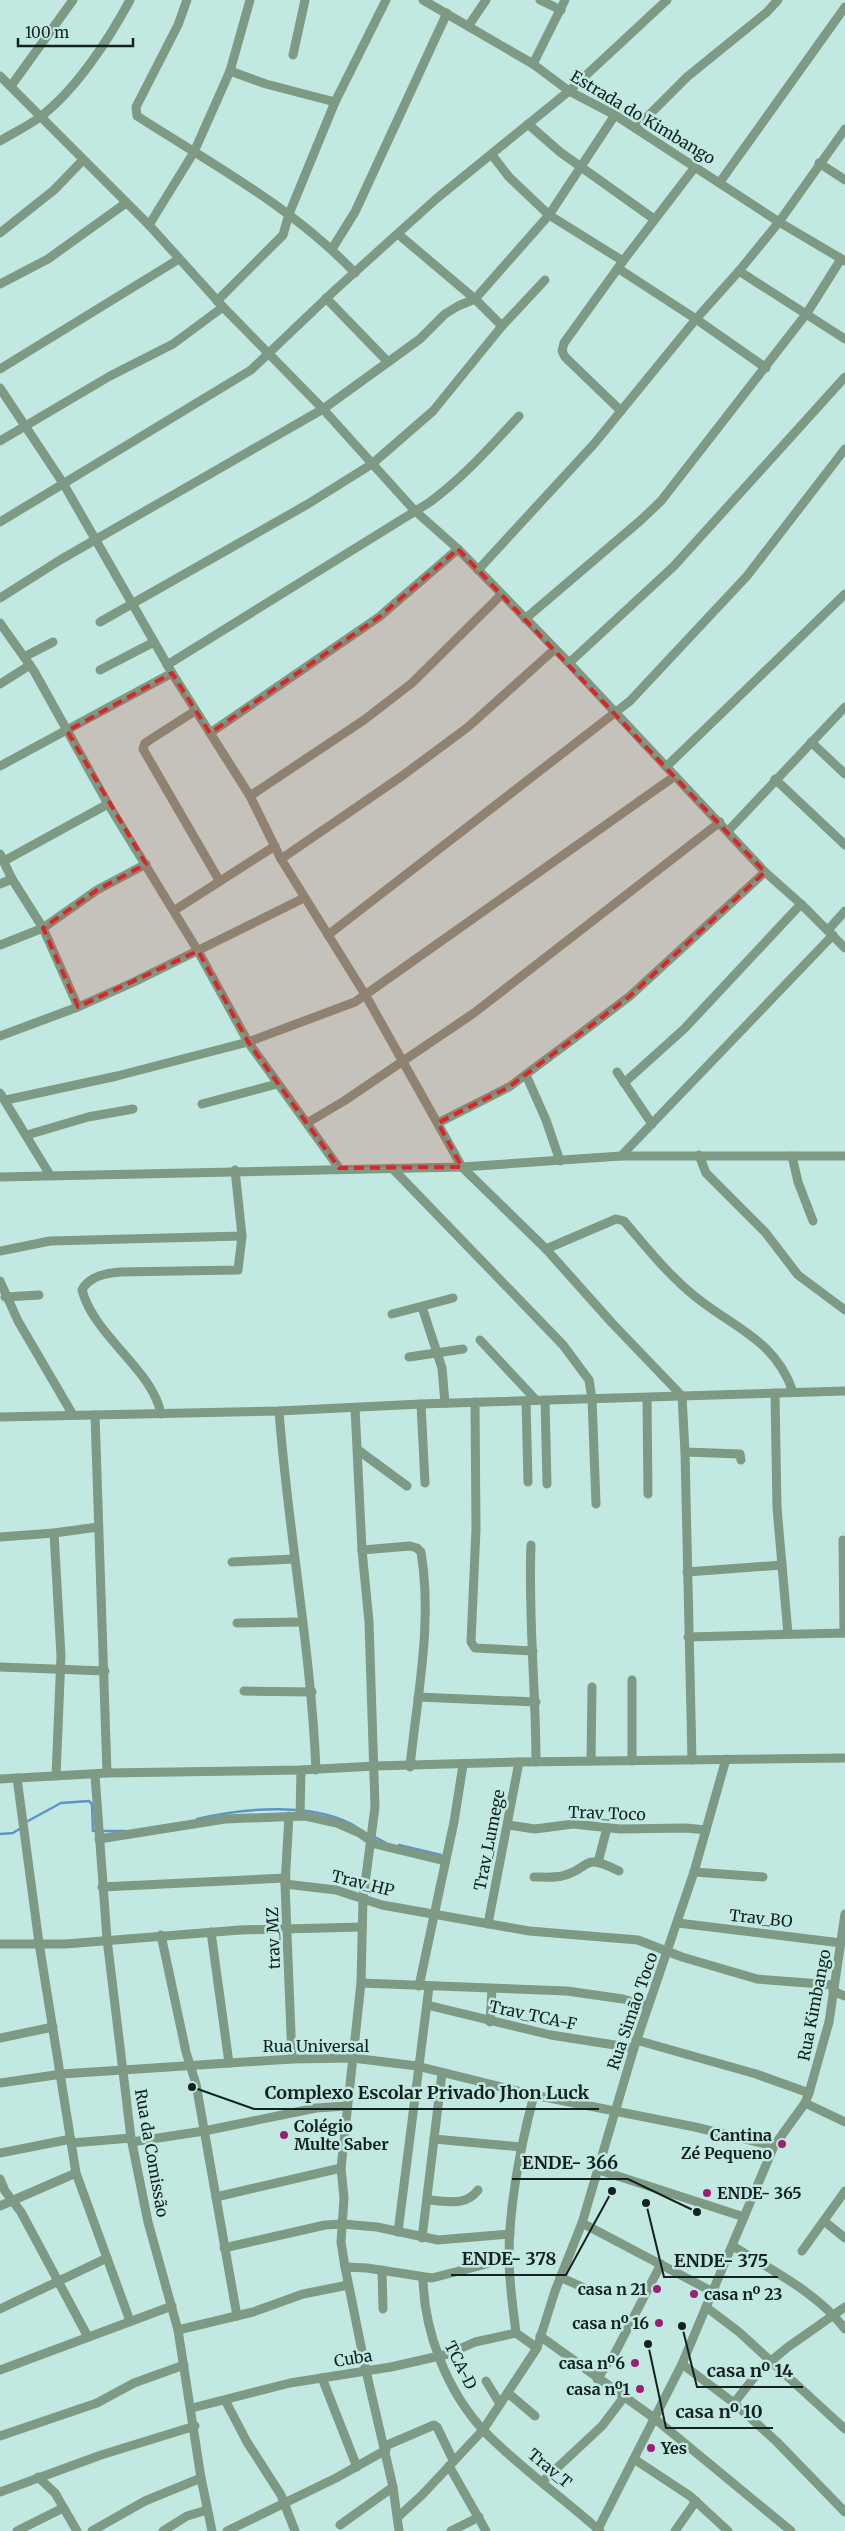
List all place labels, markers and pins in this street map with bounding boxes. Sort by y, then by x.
callout: Complexo Escolar Privado Jhon Luck [254,2076,599,2109]
place label: Colégio Multe Saber [294,2116,389,2154]
place label: Cantina Zé Pequeno [681,2125,772,2163]
marker: Colégio Multe Saber [278,2129,290,2141]
marker: Cantina Zé Pequeno [776,2138,788,2150]
callout: ENDE- 366 [512,2146,628,2179]
place label: ENDE- 365 [717,2183,802,2203]
marker: ENDE- 365 [701,2187,713,2199]
callout: ENDE- 378 [451,2242,566,2275]
callout: ENDE- 375 [664,2244,778,2277]
place label: casa n 21 [578,2279,648,2299]
marker: casa n 21 [651,2283,663,2295]
place label: casa nº 23 [704,2284,782,2304]
marker: casa nº 23 [688,2288,700,2300]
place label: casa nº 16 [572,2313,649,2333]
marker: casa nº 16 [653,2317,665,2329]
place label: casa nº6 [559,2353,625,2373]
callout: casa nº 14 [697,2354,803,2387]
marker: casa nº6 [629,2357,641,2369]
place label: casa nº1 [566,2379,631,2399]
marker: casa nº1 [634,2383,646,2395]
callout: casa nº 10 [666,2395,773,2428]
place label: Yes [660,2438,687,2458]
marker: Yes [645,2442,657,2454]

